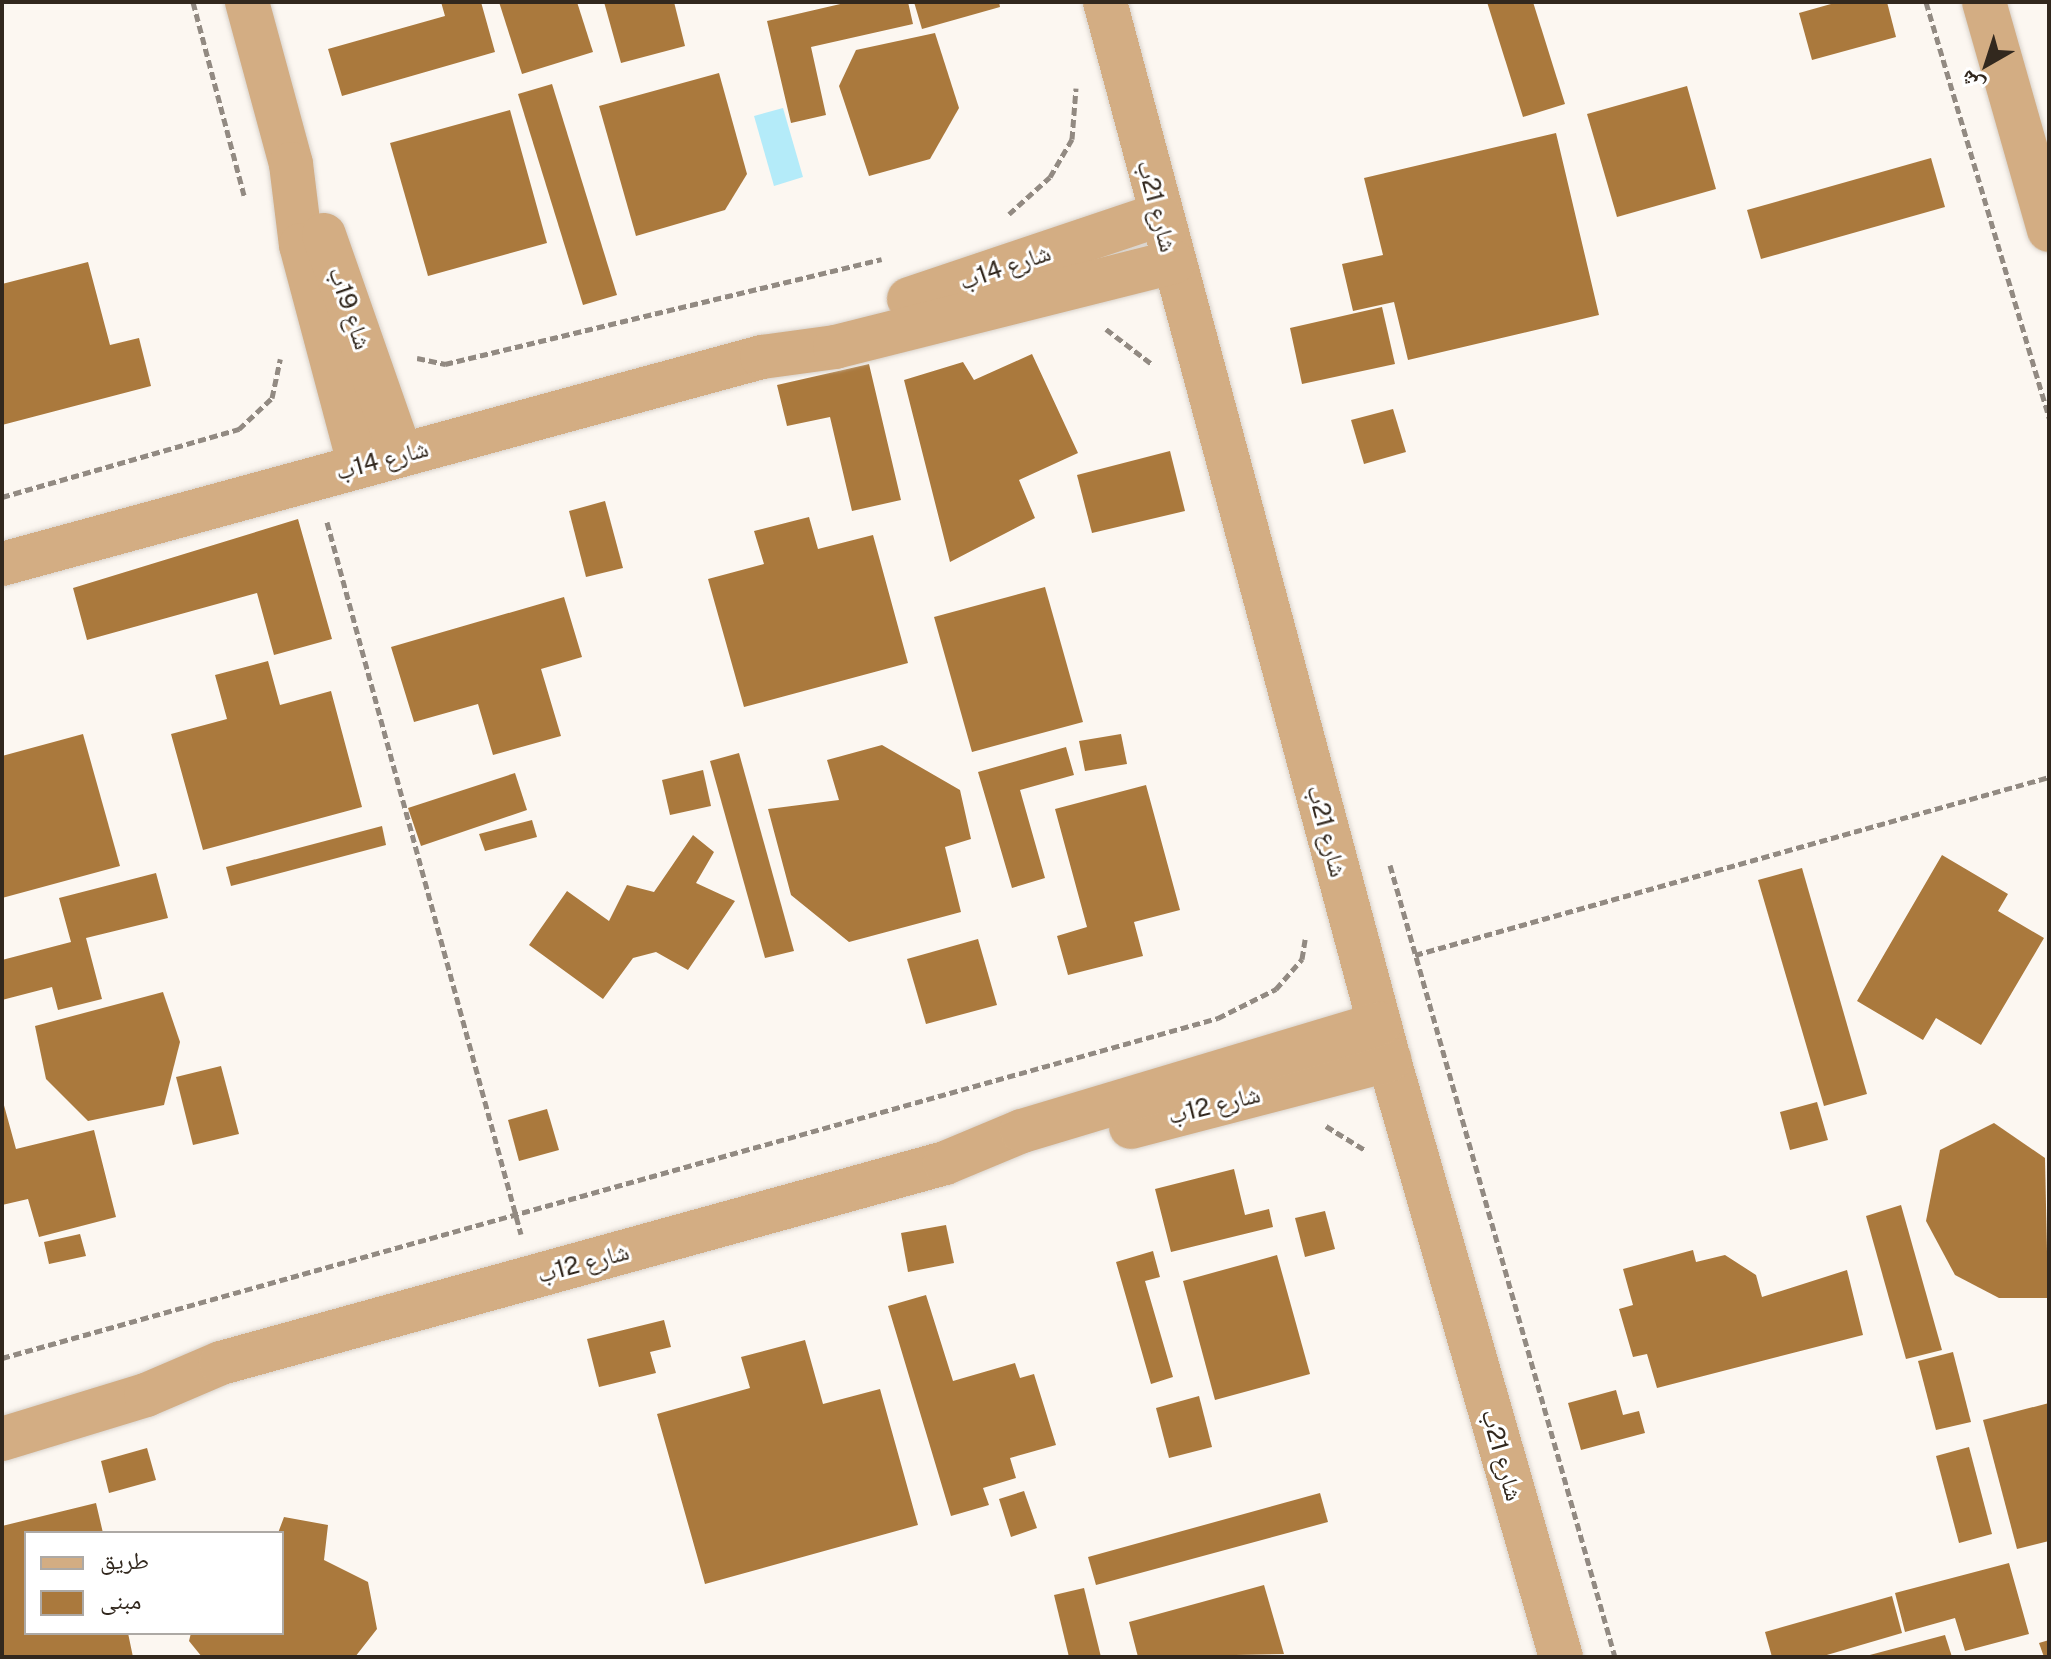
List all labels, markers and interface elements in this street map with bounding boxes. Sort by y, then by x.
north arrow [1947,24,2027,104]
text: ش [1955,65,1989,100]
street label: شارع 21ب [1131,157,1183,255]
street label: شارع 14ب [955,238,1055,296]
street label: شاع 19ب [322,263,378,353]
street label: شارع 14ب [332,434,432,486]
street label: شارع 21ب [1301,782,1353,880]
street label: شارع 12ب [1165,1080,1263,1130]
street label: شارع 12ب [534,1237,632,1289]
street label: شارع 21ب [1475,1406,1529,1504]
legend [24,1531,284,1635]
text: طريق [100,1546,149,1574]
text: مبنى [100,1586,141,1614]

